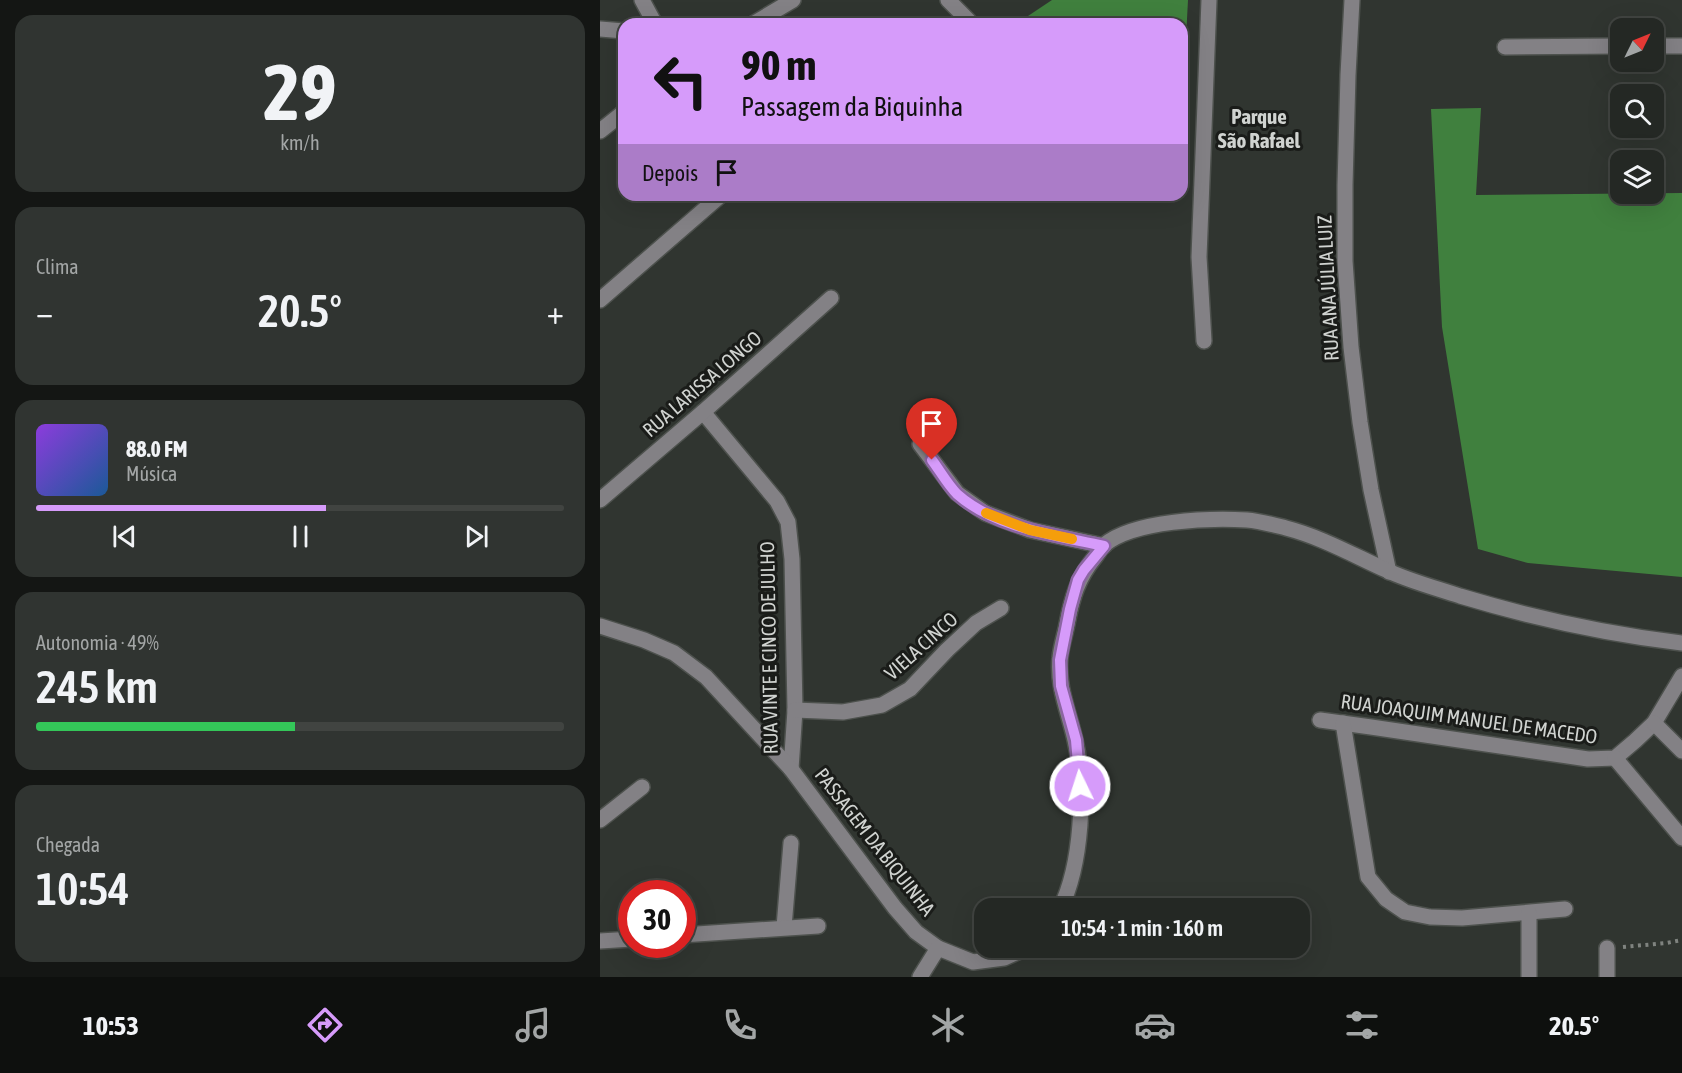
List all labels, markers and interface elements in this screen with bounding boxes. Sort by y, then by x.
north arrow [1610,18,1664,72]
map controls [1610,18,1664,204]
text: 90 m [741,41,816,89]
icon: left [642,42,720,120]
text: 29 [263,47,337,137]
button: search [1610,84,1664,138]
text: Passagem da Biquinha [741,91,963,122]
district label: Parque São Rafael [1218,104,1301,152]
text: km/h [280,131,320,154]
button: layers [1610,150,1664,204]
icon: arrive [710,156,743,189]
text: Depois [642,160,698,186]
street label: RUA ANA JÚLIA LUIZ [1312,215,1343,361]
text: Clima [36,255,79,278]
text: 20.5° [258,285,342,337]
text: − [36,293,53,331]
text: + [547,293,564,331]
street label: RUA LARISSA LONGO [638,326,766,441]
pin [906,398,957,460]
icon: arrive [915,407,948,440]
text: 88.0 FM [126,436,188,462]
text: Música [126,462,177,485]
icon: previous [108,520,141,553]
icon: pause [284,520,317,553]
icon: next [460,520,493,553]
street label: RUA VINTE E CINCO DE JULHO [755,541,782,755]
street label: VIELA CINCO [880,607,962,684]
text: Autonomia · 49% [36,631,159,654]
text: 245 km [36,661,158,713]
street label: RUA JOAQUIM MANUEL DE MACEDO [1339,689,1599,748]
position arrow [1048,754,1112,818]
street label: PASSAGEM DA BIQUINHA [811,763,940,920]
text: Chegada [36,833,100,856]
text: 10:54 [36,863,130,915]
speed limit sign: 30 [618,880,696,958]
text: 10:54 · 1 min · 160 m [1061,915,1223,941]
icon: directions [304,1004,346,1046]
icon: music [512,1004,554,1046]
icon: phone [719,1004,761,1046]
icon: climate [927,1004,969,1046]
icon: car [1134,1004,1176,1046]
icon: filters [1341,1004,1383,1046]
text: 10:53 [83,1010,139,1041]
text: 20.5° [1549,1010,1599,1041]

